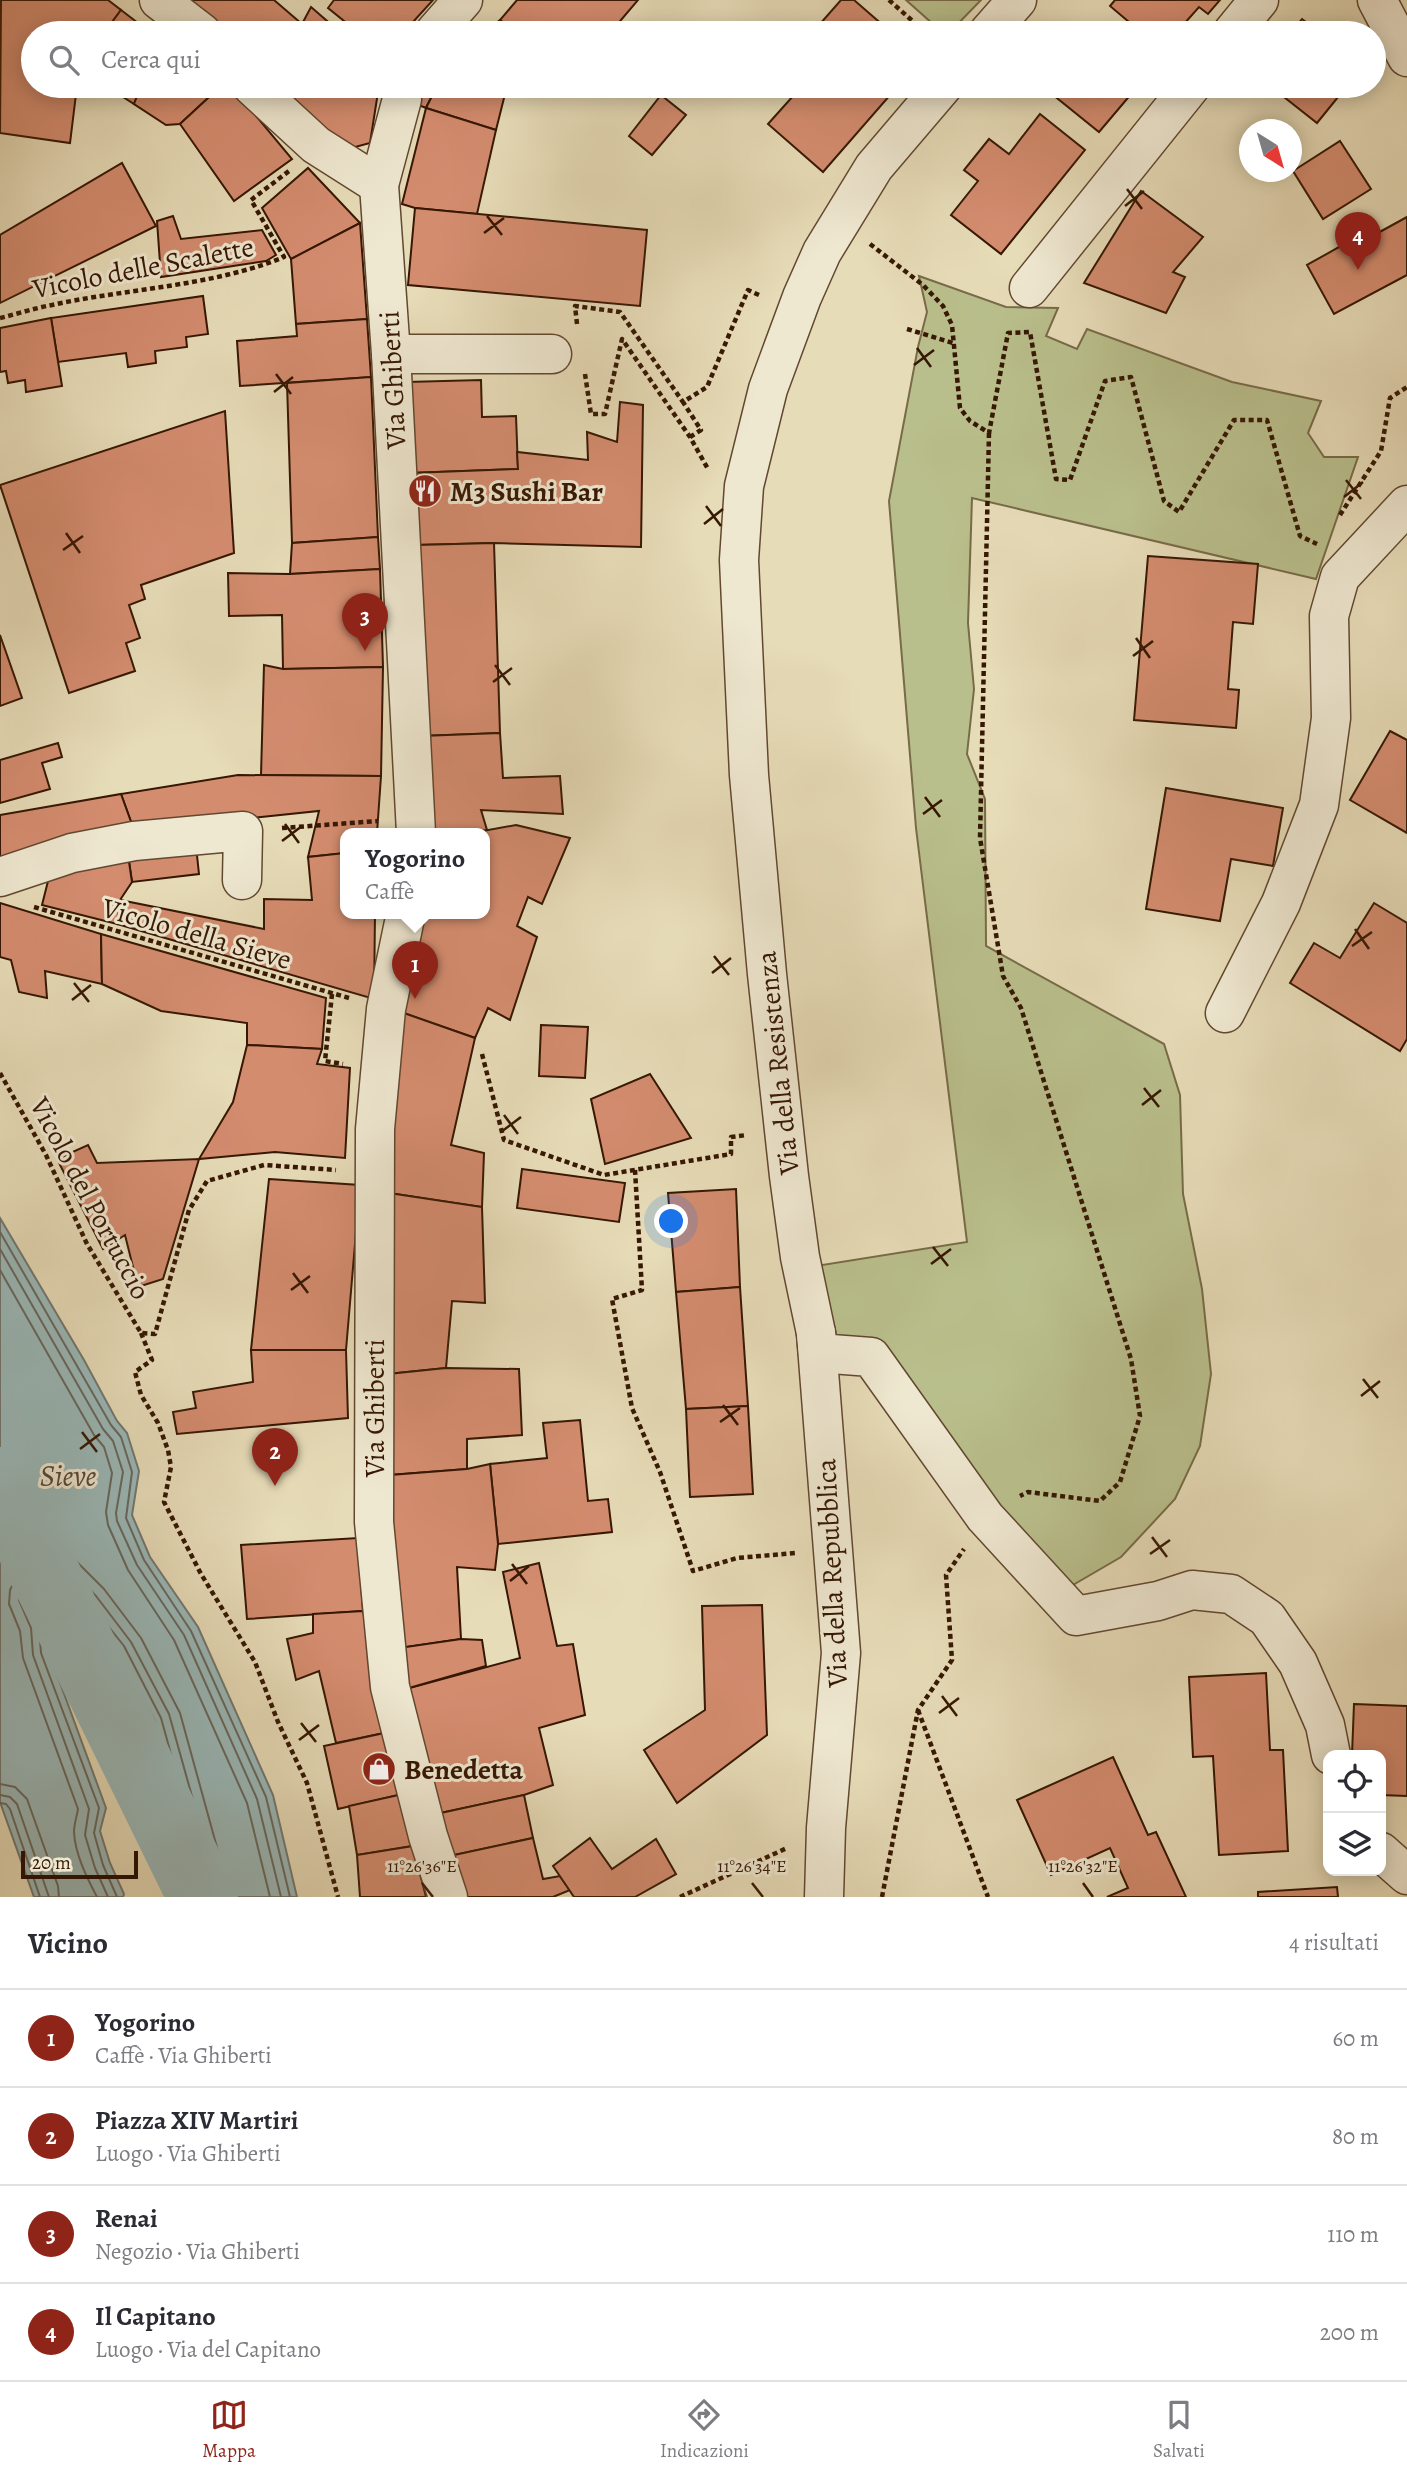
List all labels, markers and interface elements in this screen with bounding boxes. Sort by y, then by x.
search box [21,21,1386,98]
icon: search [45,41,83,79]
text: Cerca qui [101,42,201,77]
north arrow [1239,119,1302,182]
pin: 4 [1335,212,1381,270]
street label: Vicolo delle Scalette [29,228,257,308]
street label: Via Ghiberti [370,310,416,451]
restaurant icon: M3 Sushi Bar [406,472,444,510]
place label: M3 Sushi Bar [450,473,604,511]
pin: 3 [342,593,388,651]
popup [340,828,490,919]
text: Yogorino [365,841,465,876]
text: Caffè [365,876,414,907]
street label: Vicolo della Sieve [97,889,296,979]
pin: 1 [392,941,438,999]
street label: Via della Resistenza [747,949,809,1178]
street label: Vicolo del Portuccio [20,1090,159,1306]
your location [654,1204,688,1238]
street label: Via Ghiberti [356,1339,394,1478]
pin: 2 [252,1428,298,1486]
water label: Sieve [40,1456,96,1496]
street label: Via della Repubblica [807,1458,857,1689]
shop icon: Benedetta [360,1750,398,1788]
map controls [1323,1750,1386,1876]
button: locate [1323,1750,1386,1813]
place label: Benedetta [404,1751,524,1789]
button: layers [1323,1813,1386,1876]
scale bar [21,1848,138,1880]
text: 20 m [32,1850,71,1876]
text: 11°26'36"E [387,1854,457,1878]
text: 11°26'34"E [717,1854,787,1878]
text: 11°26'32"E [1048,1854,1118,1878]
text: Vicino [28,1923,108,1963]
text: 4 risultati [1289,1927,1379,1958]
text: Yogorino [95,2005,195,2040]
text: 1 [47,2023,55,2054]
text: 60 m [1332,2023,1379,2054]
text: Caffè · Via Ghiberti [95,2040,272,2071]
text: Piazza XIV Martiri [95,2103,298,2138]
text: 2 [45,2121,57,2152]
text: 80 m [1332,2121,1379,2152]
text: Luogo · Via Ghiberti [95,2138,281,2169]
text: Renai [95,2201,158,2236]
text: 3 [46,2219,56,2250]
text: 110 m [1327,2219,1379,2250]
text: Negozio · Via Ghiberti [95,2236,300,2267]
text: Il Capitano [95,2299,216,2334]
text: 4 [46,2317,56,2348]
text: 200 m [1320,2317,1379,2348]
text: Luogo · Via del Capitano [95,2334,321,2365]
tab: Mappa [202,2396,256,2464]
tab: Indicazioni [660,2396,749,2464]
tab: Salvati [1153,2396,1205,2464]

